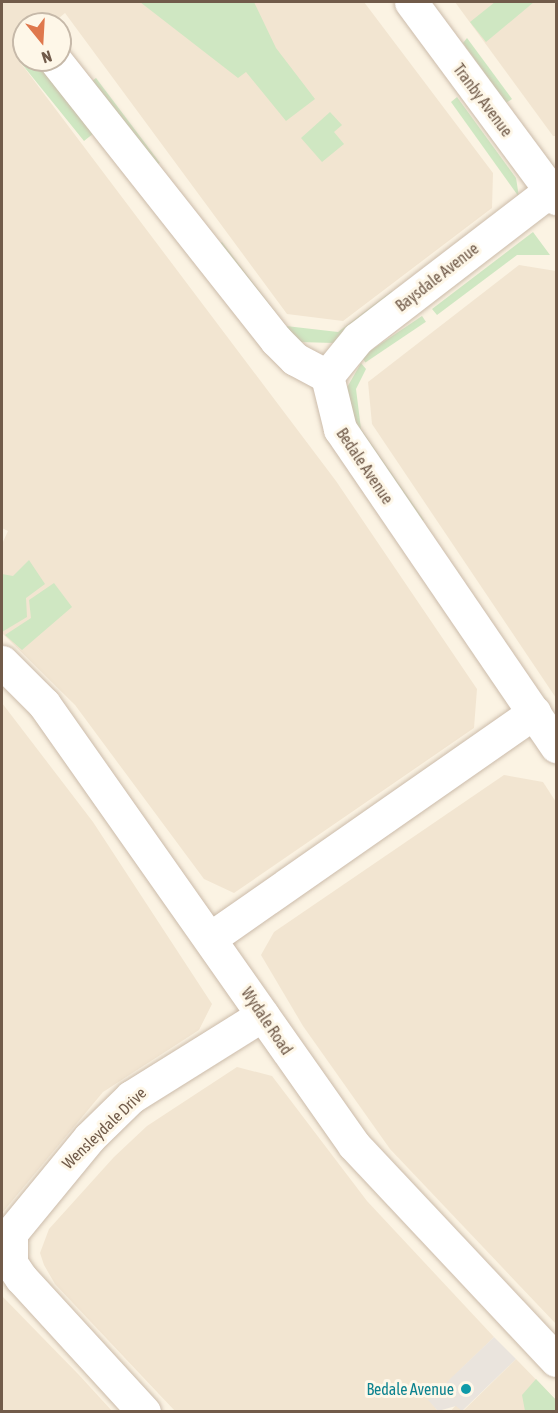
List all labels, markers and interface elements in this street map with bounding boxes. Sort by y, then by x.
north arrow [12,12,72,72]
text: N [40,47,54,67]
street label: Tranby Avenue [449,60,517,140]
street label: Baysdale Avenue [392,239,482,315]
street label: Bedale Avenue [333,424,397,508]
street label: Wydale Road [237,984,297,1058]
street label: Wensleydale Drive [58,1083,150,1173]
place label: Bedale Avenue [366,1379,454,1399]
marker: Bedale Avenue [459,1382,473,1396]

